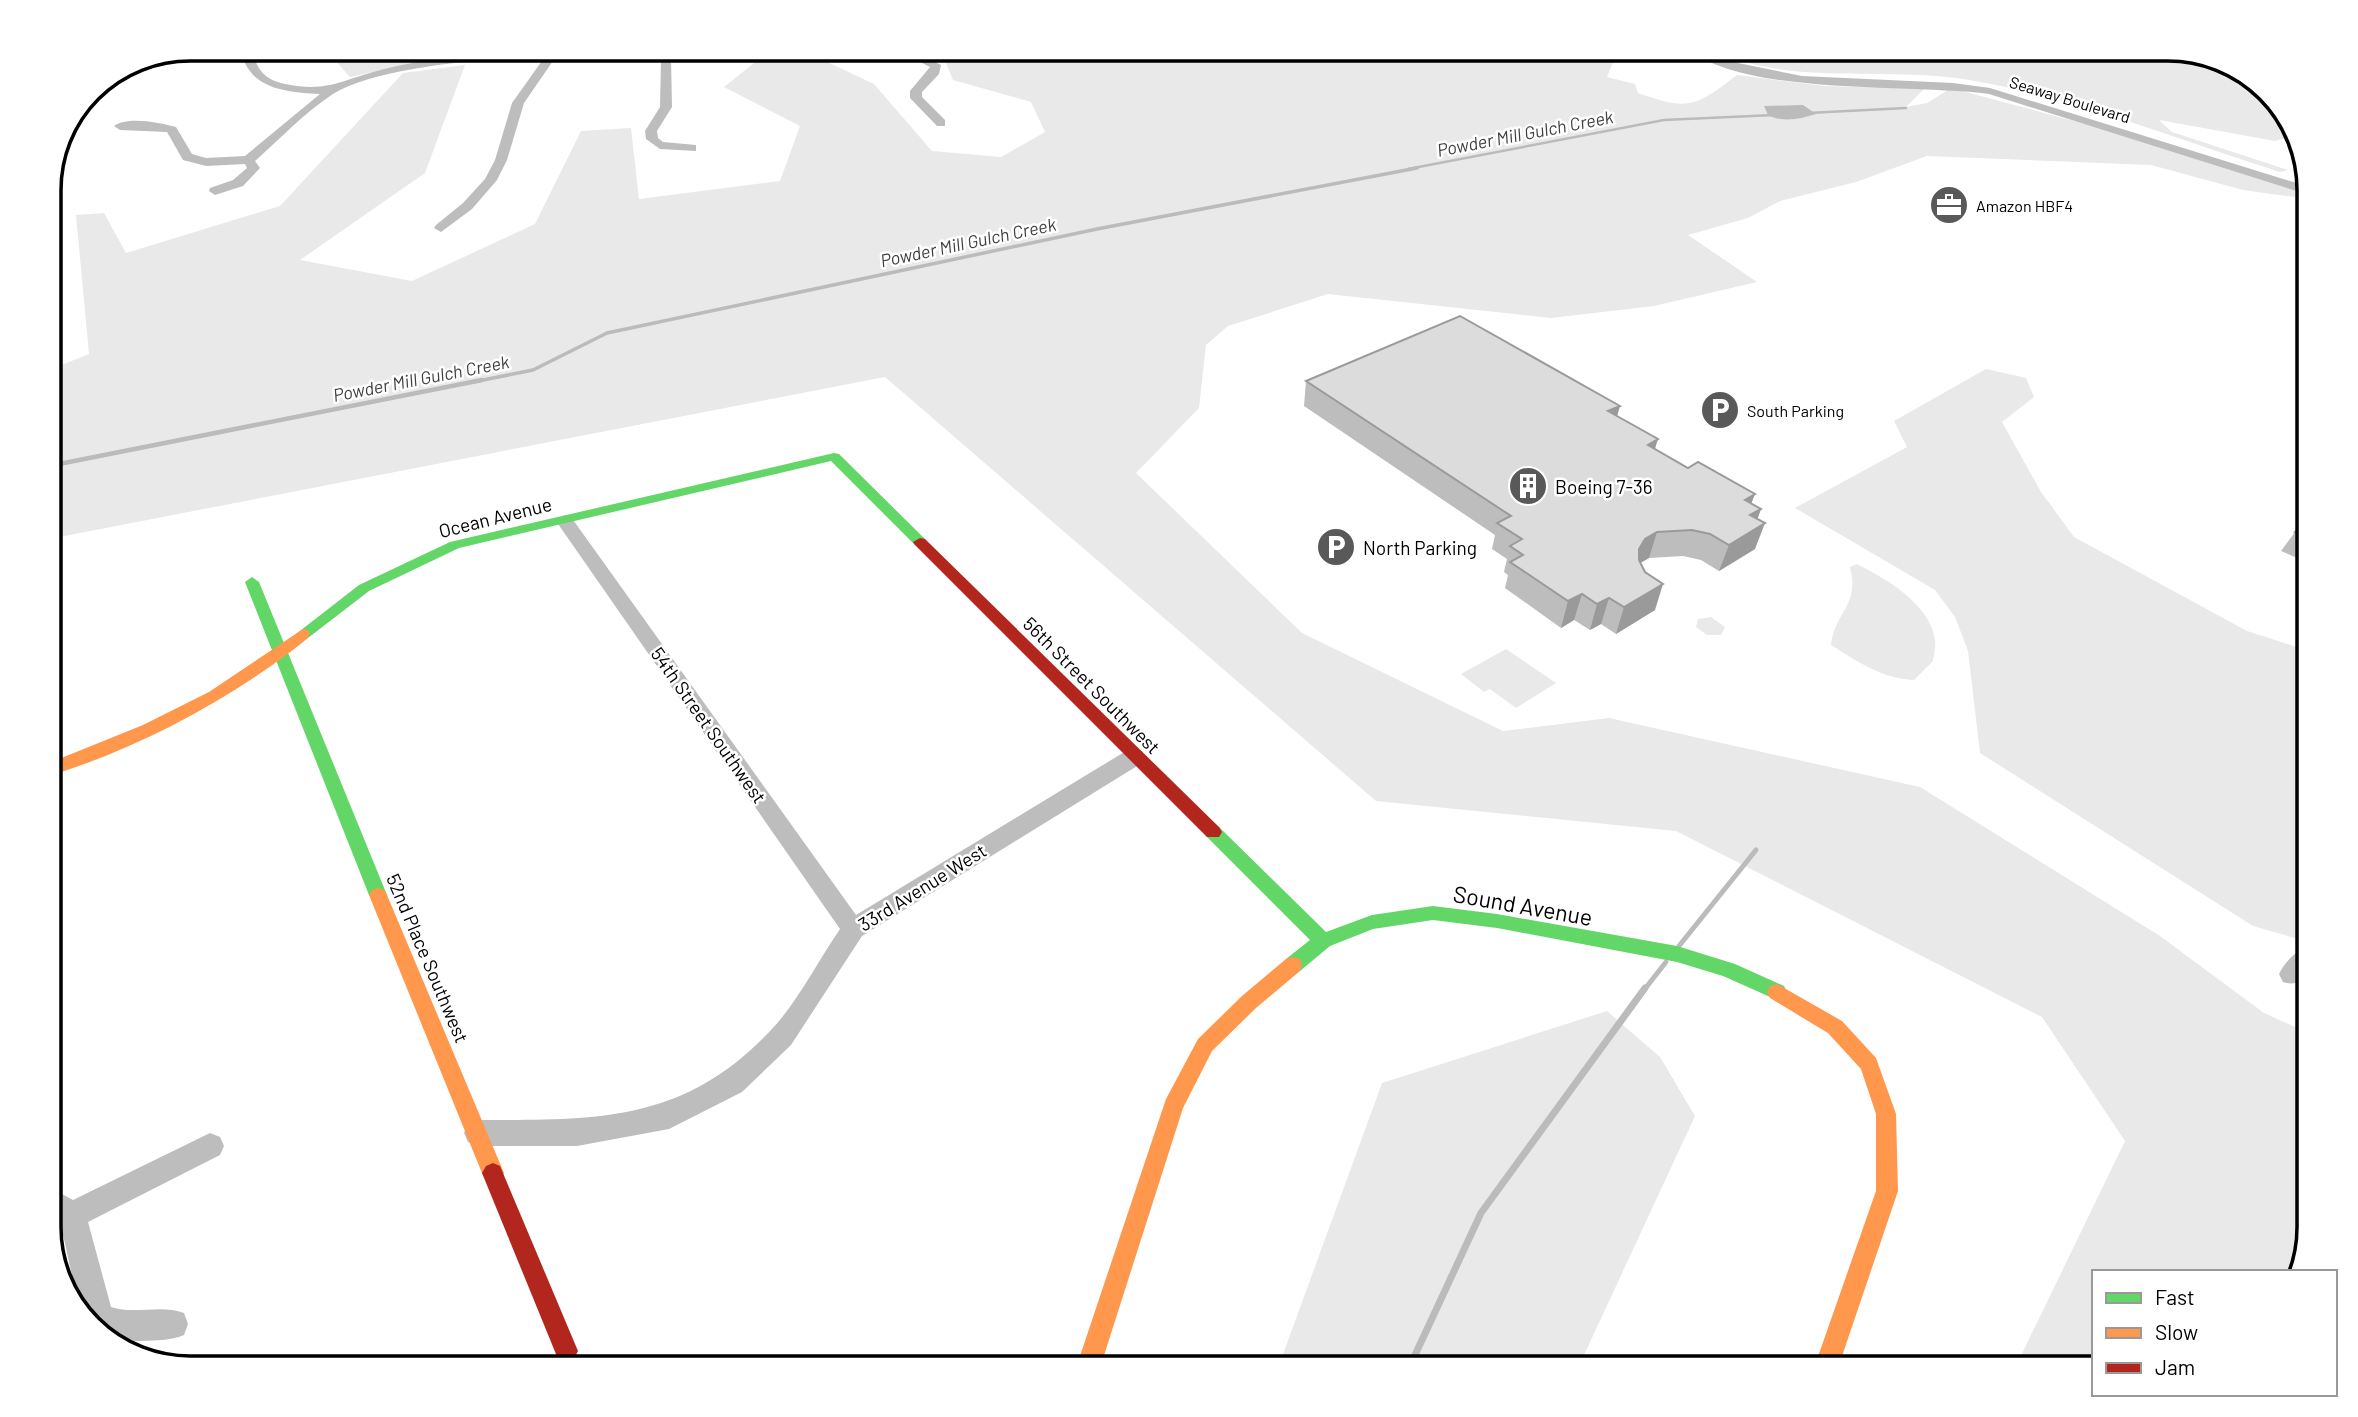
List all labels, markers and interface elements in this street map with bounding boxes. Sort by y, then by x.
street label: Seaway Boulevard [2007,72,2133,126]
water label: Powder Mill Gulch Creek [1435,105,1615,161]
office icon: Amazon HBF4 [1928,184,1970,226]
place label: Amazon HBF4 [1976,196,2073,215]
water label: Powder Mill Gulch Creek [878,213,1058,271]
water label: Powder Mill Gulch Creek [331,350,511,406]
parking icon: South Parking [1699,389,1741,431]
place label: South Parking [1747,401,1844,420]
building icon: Boeing 7-36 [1507,465,1549,507]
place label: Boeing 7-36 [1555,475,1653,498]
street label: Ocean Avenue [436,492,554,542]
parking icon: North Parking [1315,526,1357,568]
place label: North Parking [1363,536,1477,559]
street label: 56th Street Southwest [1019,612,1165,758]
street label: 54th Street Southwest [647,643,771,807]
street label: 33rd Avenue West [854,838,990,936]
street label: 52nd Place Southwest [382,870,474,1046]
street label: Sound Avenue [1451,879,1595,931]
legend [2092,1270,2337,1396]
text: Fast [2155,1284,2195,1309]
text: Slow [2155,1319,2198,1344]
text: Jam [2155,1354,2195,1379]

